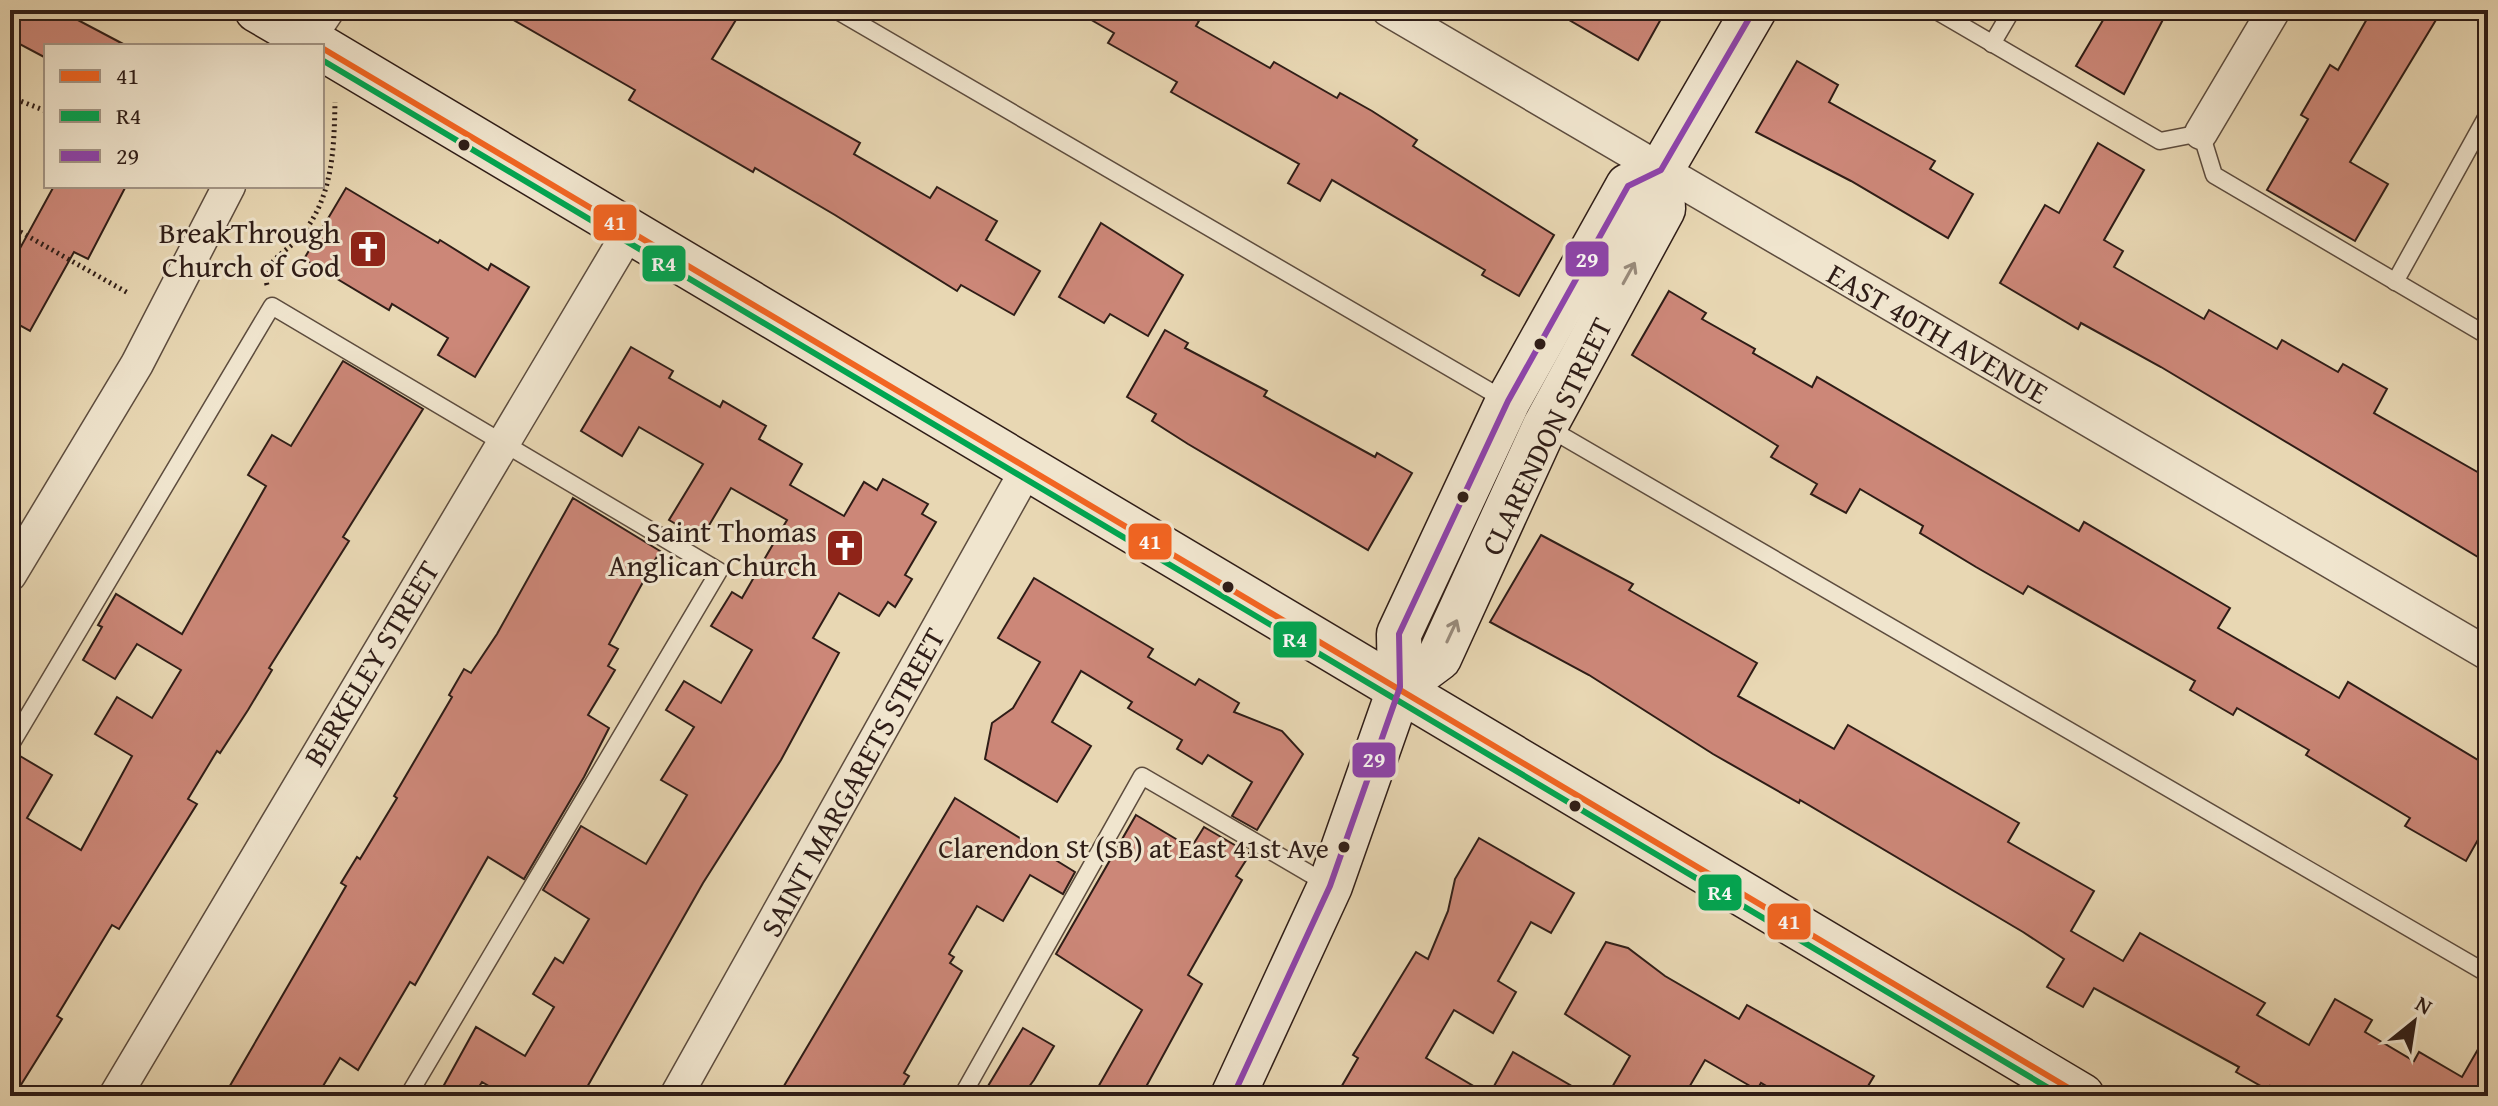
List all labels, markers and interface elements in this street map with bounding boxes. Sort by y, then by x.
legend [44,44,324,188]
text: 41 [116,58,139,93]
text: R4 [116,98,141,133]
unlabelled marker [456,137,472,153]
text: 29 [116,138,139,173]
line badge: 41 [592,203,638,242]
text: 41 [604,206,626,238]
place label: BreakThrough Church of God [159,210,340,288]
church icon: BreakThrough Church of God [347,228,389,270]
line badge: 29 [1564,240,1610,278]
text: 29 [1576,243,1598,275]
line badge: R4 [641,244,687,283]
text: R4 [651,247,677,279]
street label: EAST 40TH AVENUE [1819,252,2057,414]
one-way arrow [1621,262,1637,285]
street label: CLARENDON STREET [1469,309,1623,562]
unlabelled marker [1532,336,1548,352]
unlabelled marker [1455,489,1471,505]
place label: Saint Thomas Anglican Church [608,509,817,587]
line badge: 41 [1127,522,1173,561]
text: 41 [1139,525,1161,557]
church icon: Saint Thomas Anglican Church [824,527,866,569]
street label: BERKELEY STREET [292,552,450,774]
unlabelled marker [1220,579,1236,595]
street label: SAINT MARGARETS STREET [749,619,956,945]
line badge: R4 [1272,620,1318,659]
one-way arrow [1445,620,1460,644]
text: R4 [1282,623,1308,655]
line badge: 29 [1351,741,1397,779]
text: 29 [1363,743,1385,775]
unlabelled marker [1567,798,1583,814]
place label: Clarendon St (SB) at East 41st Ave [938,827,1329,868]
marker: Clarendon St (SB) at East 41st Ave [1336,839,1352,855]
line badge: R4 [1697,873,1743,912]
text: R4 [1707,876,1733,908]
line badge: 41 [1766,902,1812,941]
text: 41 [1778,905,1800,937]
north arrow [2374,982,2454,1062]
text: N [2410,987,2439,1022]

